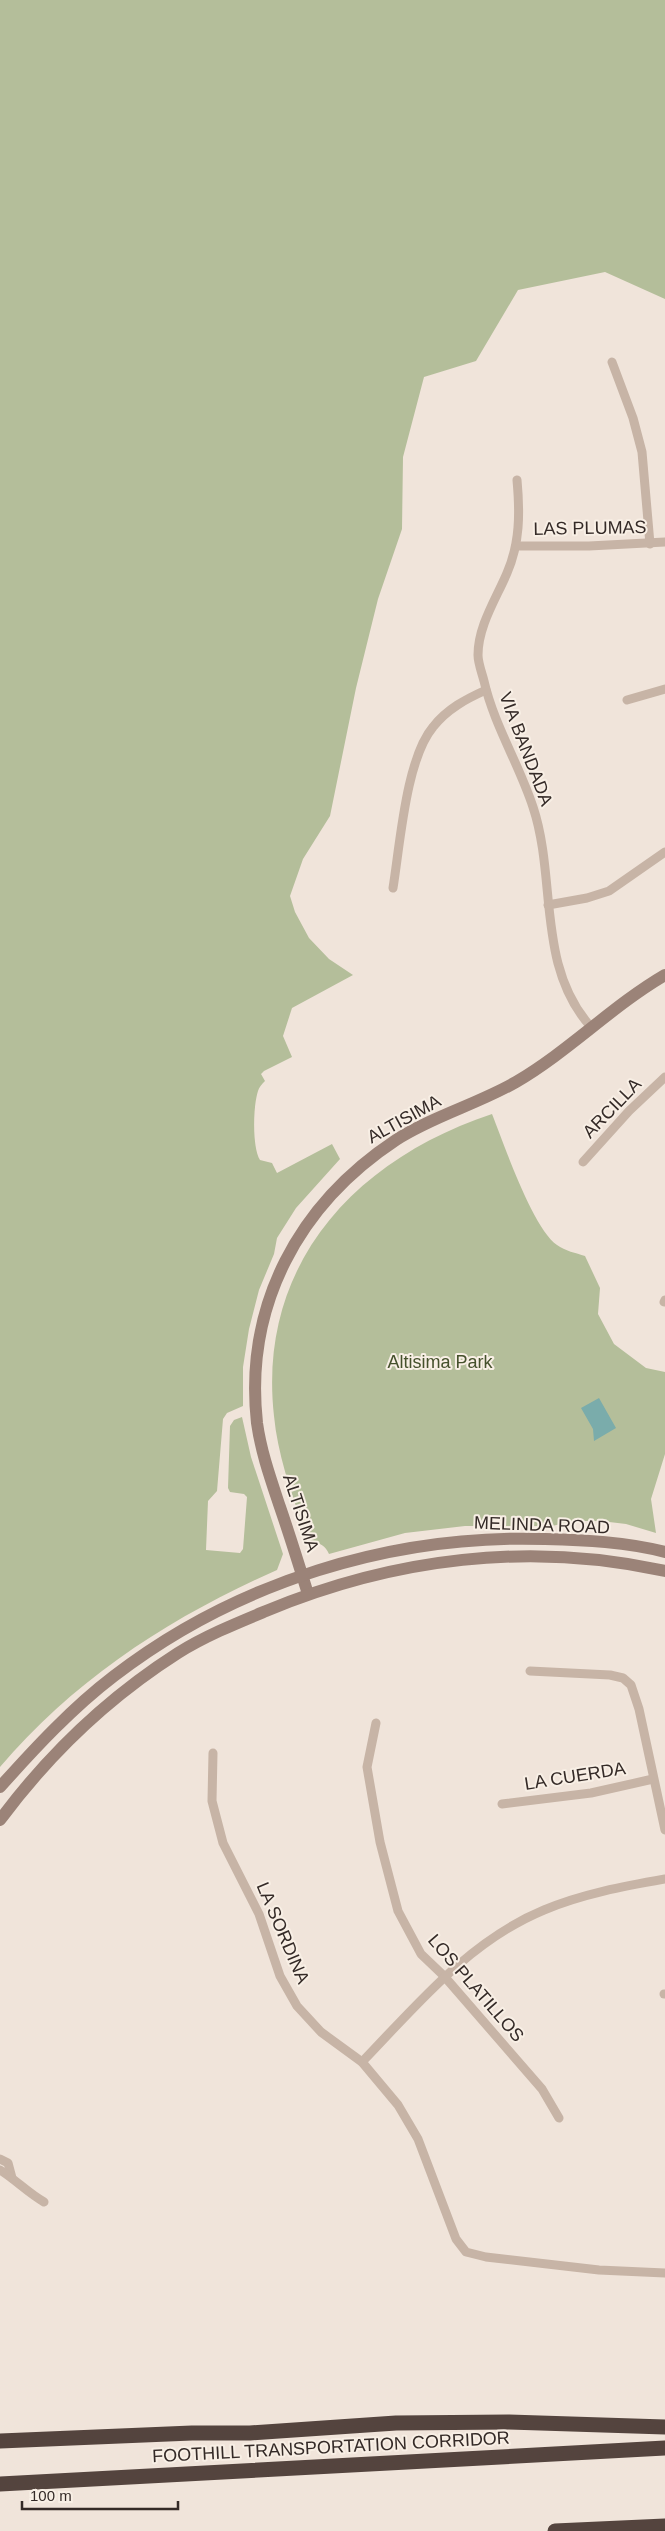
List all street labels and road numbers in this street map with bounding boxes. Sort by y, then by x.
street label: LAS PLUMAS [533,517,647,539]
street label: VIA BANDADA [495,689,557,809]
street label: ARCILLA [579,1074,645,1142]
street label: ALTISIMA [364,1091,444,1147]
street label: ALTISIMA [279,1472,323,1554]
street label: MELINDA ROAD [474,1513,610,1537]
street label: LA CUERDA [523,1758,627,1794]
street label: LA SORDINA [253,1879,313,1987]
street label: LOS PLATILLOS [424,1930,528,2046]
street label: FOOTHILL TRANSPORTATION CORRIDOR [152,2428,510,2466]

